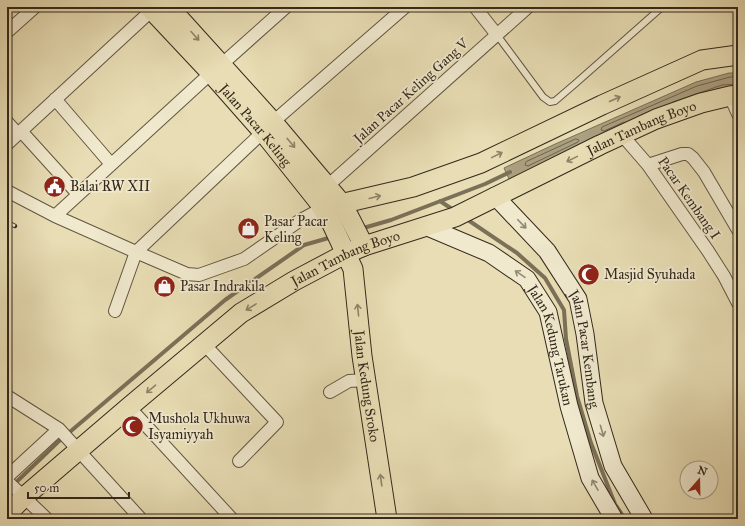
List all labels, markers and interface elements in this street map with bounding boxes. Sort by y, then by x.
one-way arrow [191,31,200,41]
street label: Jalan Pacar Keling Gang V [349,34,474,149]
street label: Jalan Pacar Keling [214,79,296,170]
one-way arrow [608,95,620,102]
street label: Jalan Tambang Boyo [582,97,698,161]
one-way arrow [287,138,296,149]
one-way arrow [491,151,503,158]
street label: Pacar Kembang I [654,153,724,243]
one-way arrow [566,156,578,163]
public building icon: Balai RW XII [41,173,67,199]
place label: Balai RW XII [70,178,150,195]
one-way arrow [368,192,381,200]
place label: Pasar Pacar Keling [264,213,328,246]
shop icon: Pasar Pacar Keling [236,216,262,242]
one-way arrow [517,219,526,229]
street label: Jalan Tambang Boyo [286,227,402,291]
mosque icon: Masjid Syuhada [575,261,601,287]
place label: Masjid Syuhada [604,266,695,283]
one-way arrow [514,270,525,278]
shop icon: Pasar Indrakila [152,273,178,299]
place label: Pasar Indrakila [180,278,265,295]
street label: Jalan Kedung Tarukan [522,280,577,408]
street label: Jalan Pacar Kembang [564,285,604,410]
one-way arrow [245,303,257,311]
one-way arrow [354,304,361,317]
street label: Jalan Kedung Sroko [350,327,384,443]
one-way arrow [145,384,156,393]
place label: Mushola Ukhuwa Isyamiyyah [148,410,250,443]
mosque icon: Mushola Ukhuwa Isyamiyyah [119,413,145,439]
one-way arrow [599,424,606,437]
north arrow [679,460,719,500]
text: N [696,463,709,479]
scale bar [28,474,129,500]
one-way arrow [377,474,385,487]
one-way arrow [590,479,598,491]
text: 50 m [34,481,59,495]

